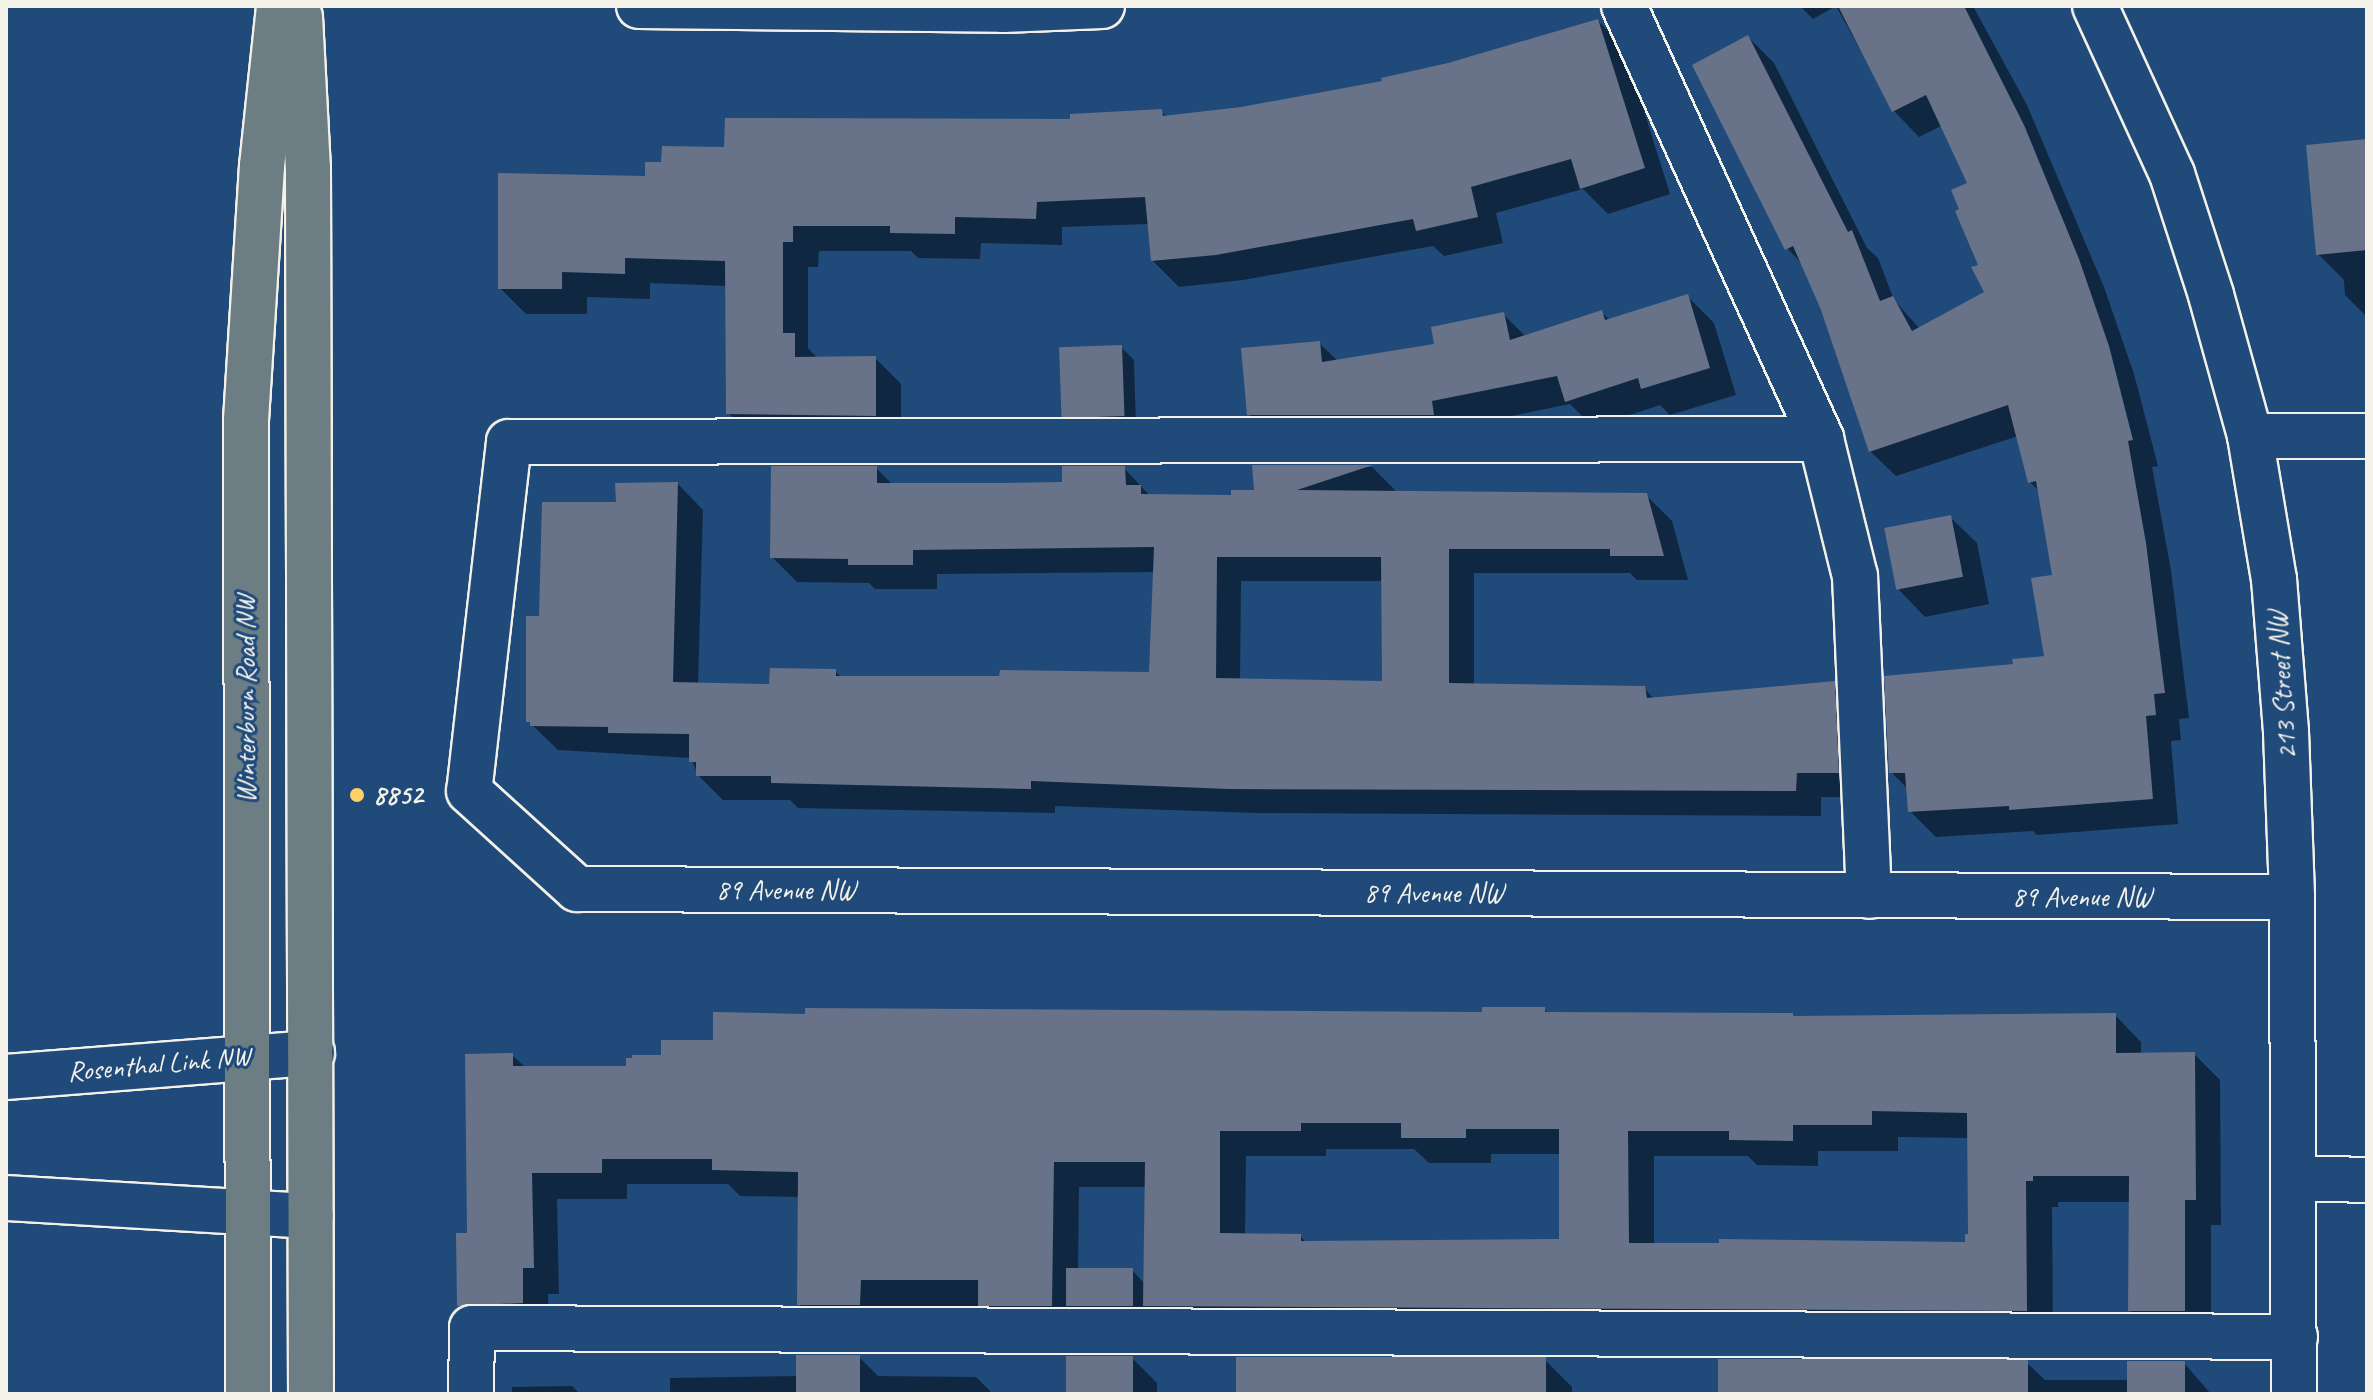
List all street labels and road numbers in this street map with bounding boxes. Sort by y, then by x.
street label: Winterburn Road NW [229,594,263,804]
street label: 213 Street NW [2260,609,2304,761]
street label: 89 Avenue NW [716,873,856,907]
street label: 89 Avenue NW [1364,876,1504,910]
street label: 89 Avenue NW [2012,880,2152,914]
street label: Rosenthal Link NW [65,1039,253,1089]

